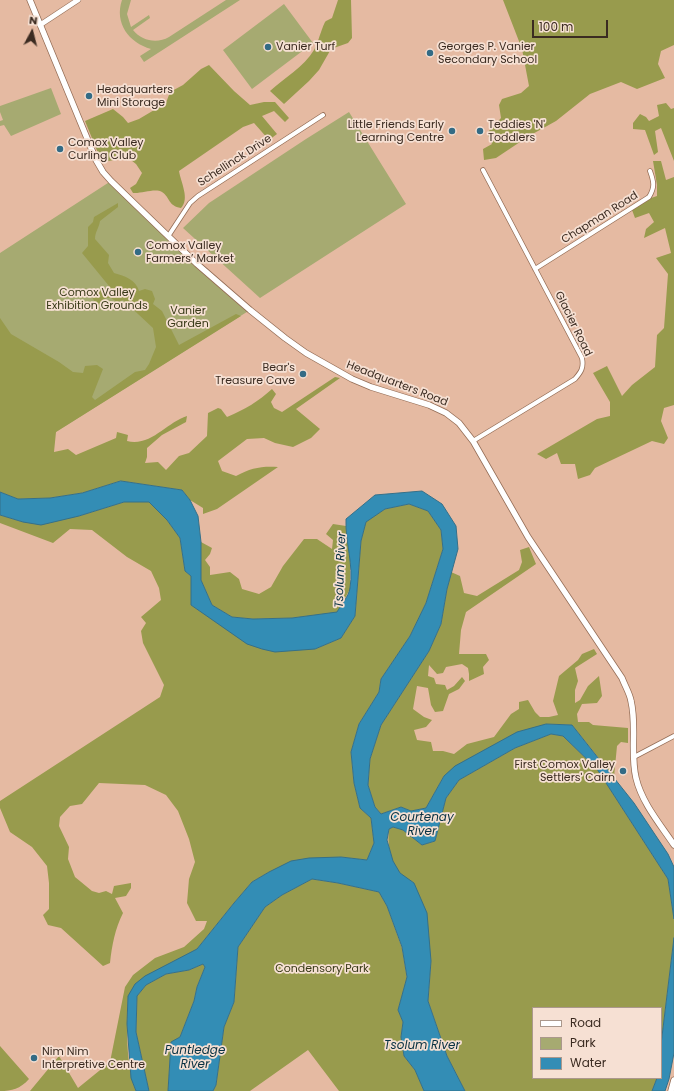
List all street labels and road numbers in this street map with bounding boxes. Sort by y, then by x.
street label: Schellinck Drive [196,132,274,190]
street label: Chapman Road [559,189,641,247]
street label: Glacier Road [552,289,594,359]
street label: Headquarters Road [344,359,450,409]

